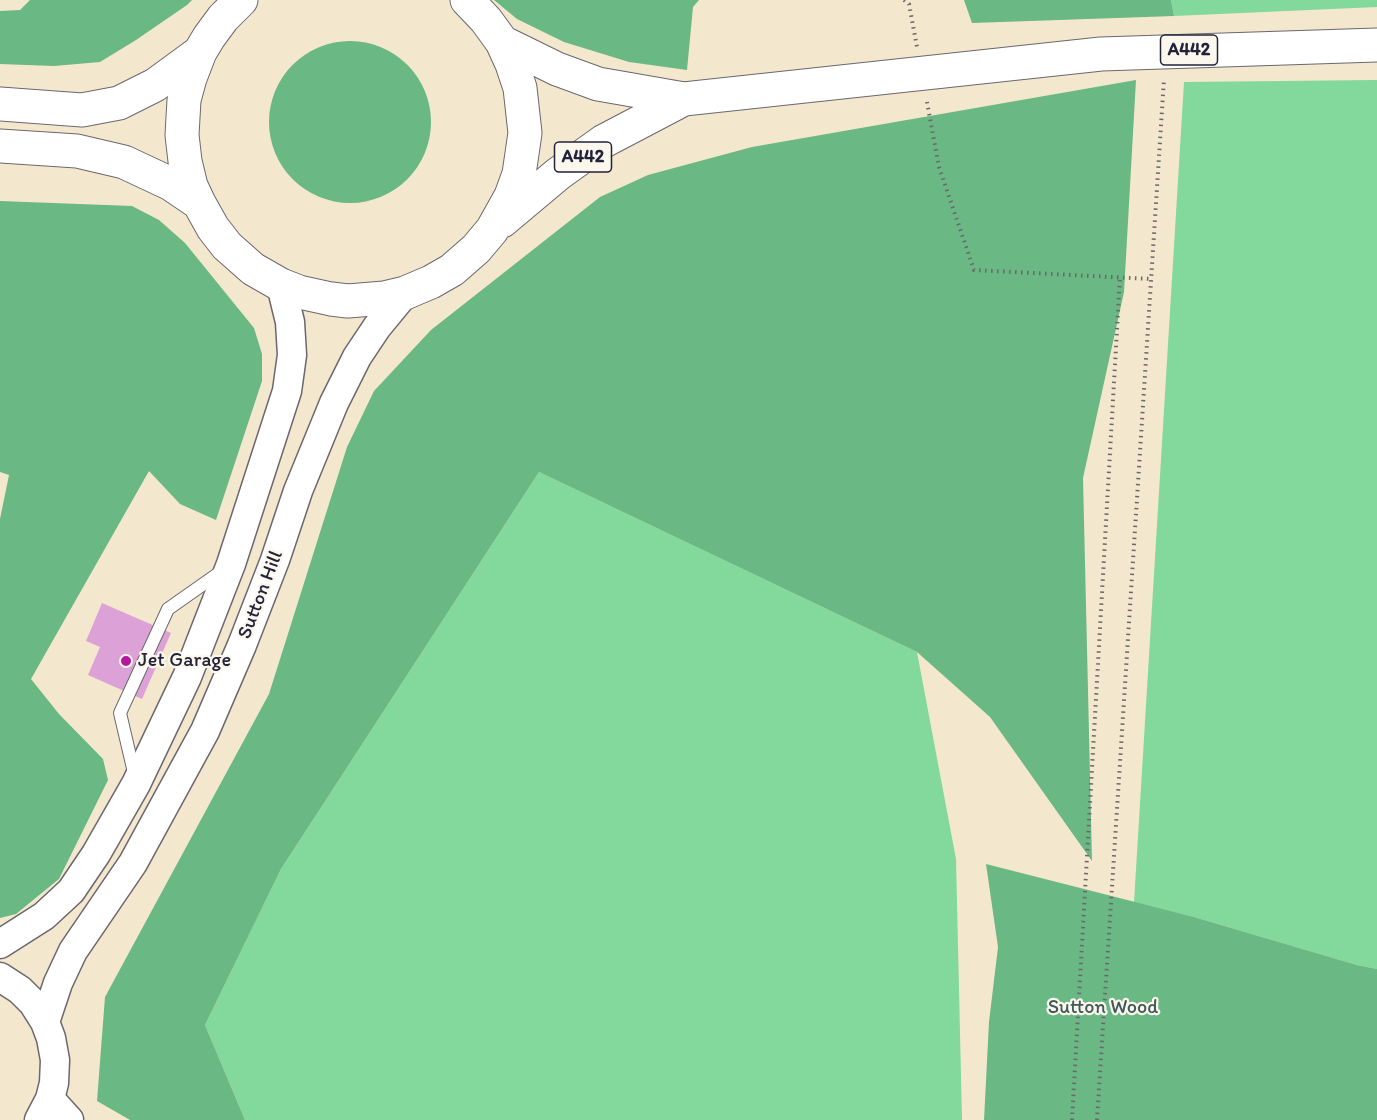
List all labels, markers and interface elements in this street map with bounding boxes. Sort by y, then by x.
road number: A442 [1160,35,1218,65]
road number: A442 [554,142,612,172]
street label: Sutton Hill [233,547,289,643]
place label: Jet Garage [138,649,231,673]
marker: Jet Garage [119,654,133,668]
park label: Sutton Wood [1048,996,1158,1020]

